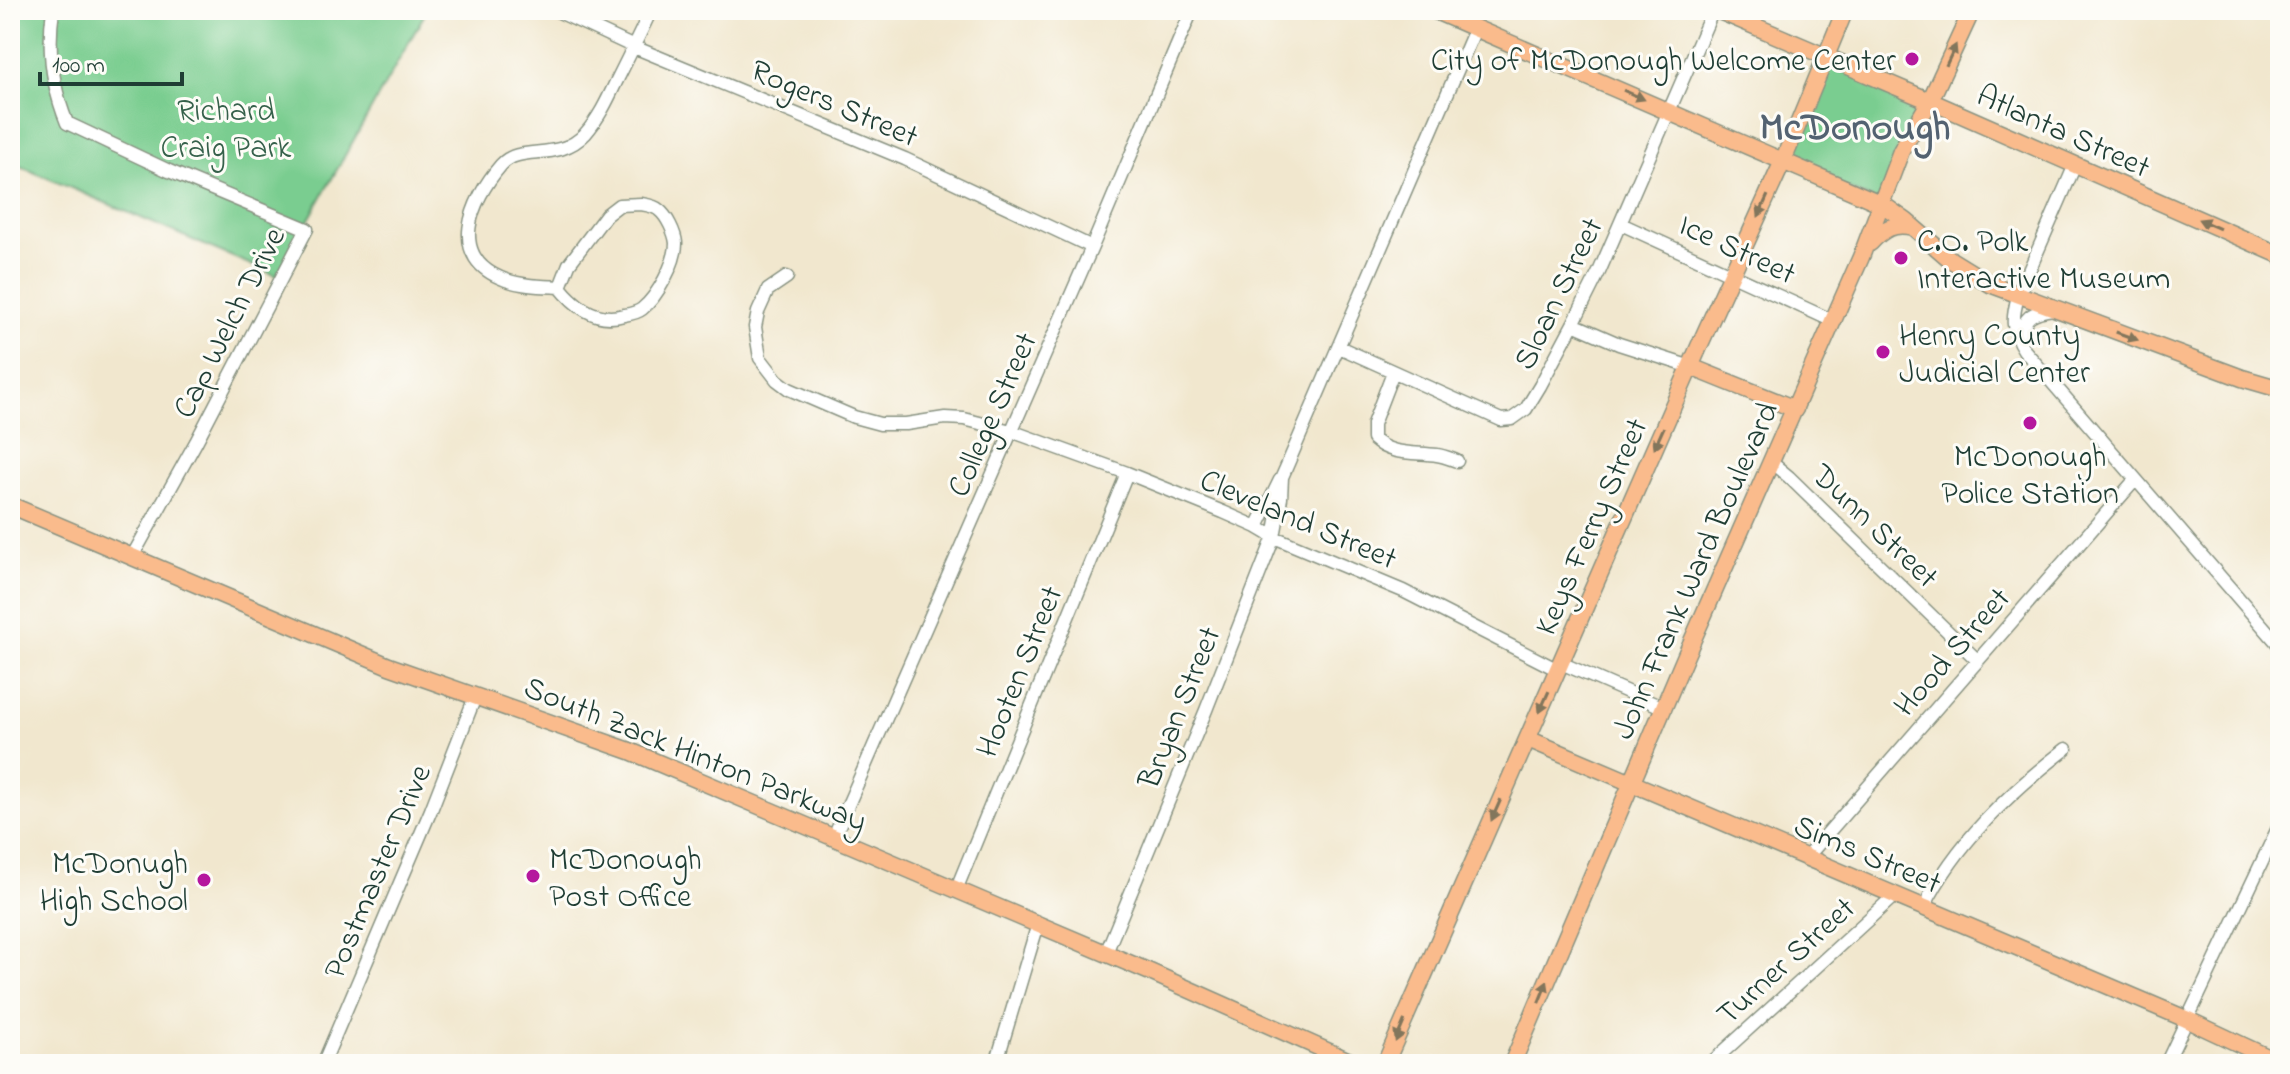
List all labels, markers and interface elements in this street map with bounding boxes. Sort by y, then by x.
scale bar [40,36,182,86]
place label: City of McDonough Welcome Center [1431,39,1896,86]
one-way arrow [1944,44,1958,67]
text: 100 m [52,49,105,84]
street label: Rogers Street [743,49,925,162]
marker: City of McDonough Welcome Center [1903,50,1921,68]
street label: Atlanta Street [1968,74,2157,193]
park label: Richard Craig Park [161,89,292,173]
one-way arrow [1622,89,1646,102]
district label: McDonough [1760,100,1950,159]
one-way arrow [1756,194,1770,218]
street label: Ice Street [1670,204,1803,299]
street label: Sloan Street [1503,210,1617,379]
one-way arrow [2197,217,2220,230]
street label: Cap Welch Drive [163,219,300,427]
place label: C.O. Polk Interactive Museum [1917,220,2170,304]
marker: C.O. Polk Interactive Museum [1892,249,1910,267]
place label: Henry County Judicial Center [1899,314,2090,398]
street label: College Street [937,325,1051,505]
one-way arrow [2115,330,2139,342]
marker: Henry County Judicial Center [1874,343,1892,361]
street label: John Frank Ward Boulevard [1601,395,1793,748]
street label: Keys Ferry Street [1524,411,1662,644]
marker: McDonough Police Station [2021,414,2039,432]
one-way arrow [1653,427,1666,450]
place label: McDonough Police Station [1941,435,2119,519]
street label: Dunn Street [1798,454,1948,601]
street label: Cleveland Street [1192,459,1404,584]
street label: Hood Street [1884,578,2024,729]
street label: Hooten Street [965,579,1077,765]
street label: Bryan Street [1127,620,1235,797]
street label: South Zack Hinton Parkway [516,666,873,847]
one-way arrow [1537,690,1550,714]
street label: Postmaster Drive [313,757,446,987]
one-way arrow [1490,798,1503,822]
street label: Sims Street [1786,804,1948,908]
place label: McDonough Post Office [549,838,702,922]
place label: McDonugh High School [40,842,188,926]
marker: McDonough Post Office [524,867,542,885]
marker: McDonugh High School [195,871,213,889]
street label: Turner Street [1707,887,1868,1038]
one-way arrow [1536,980,1549,1004]
one-way arrow [1393,1019,1406,1043]

